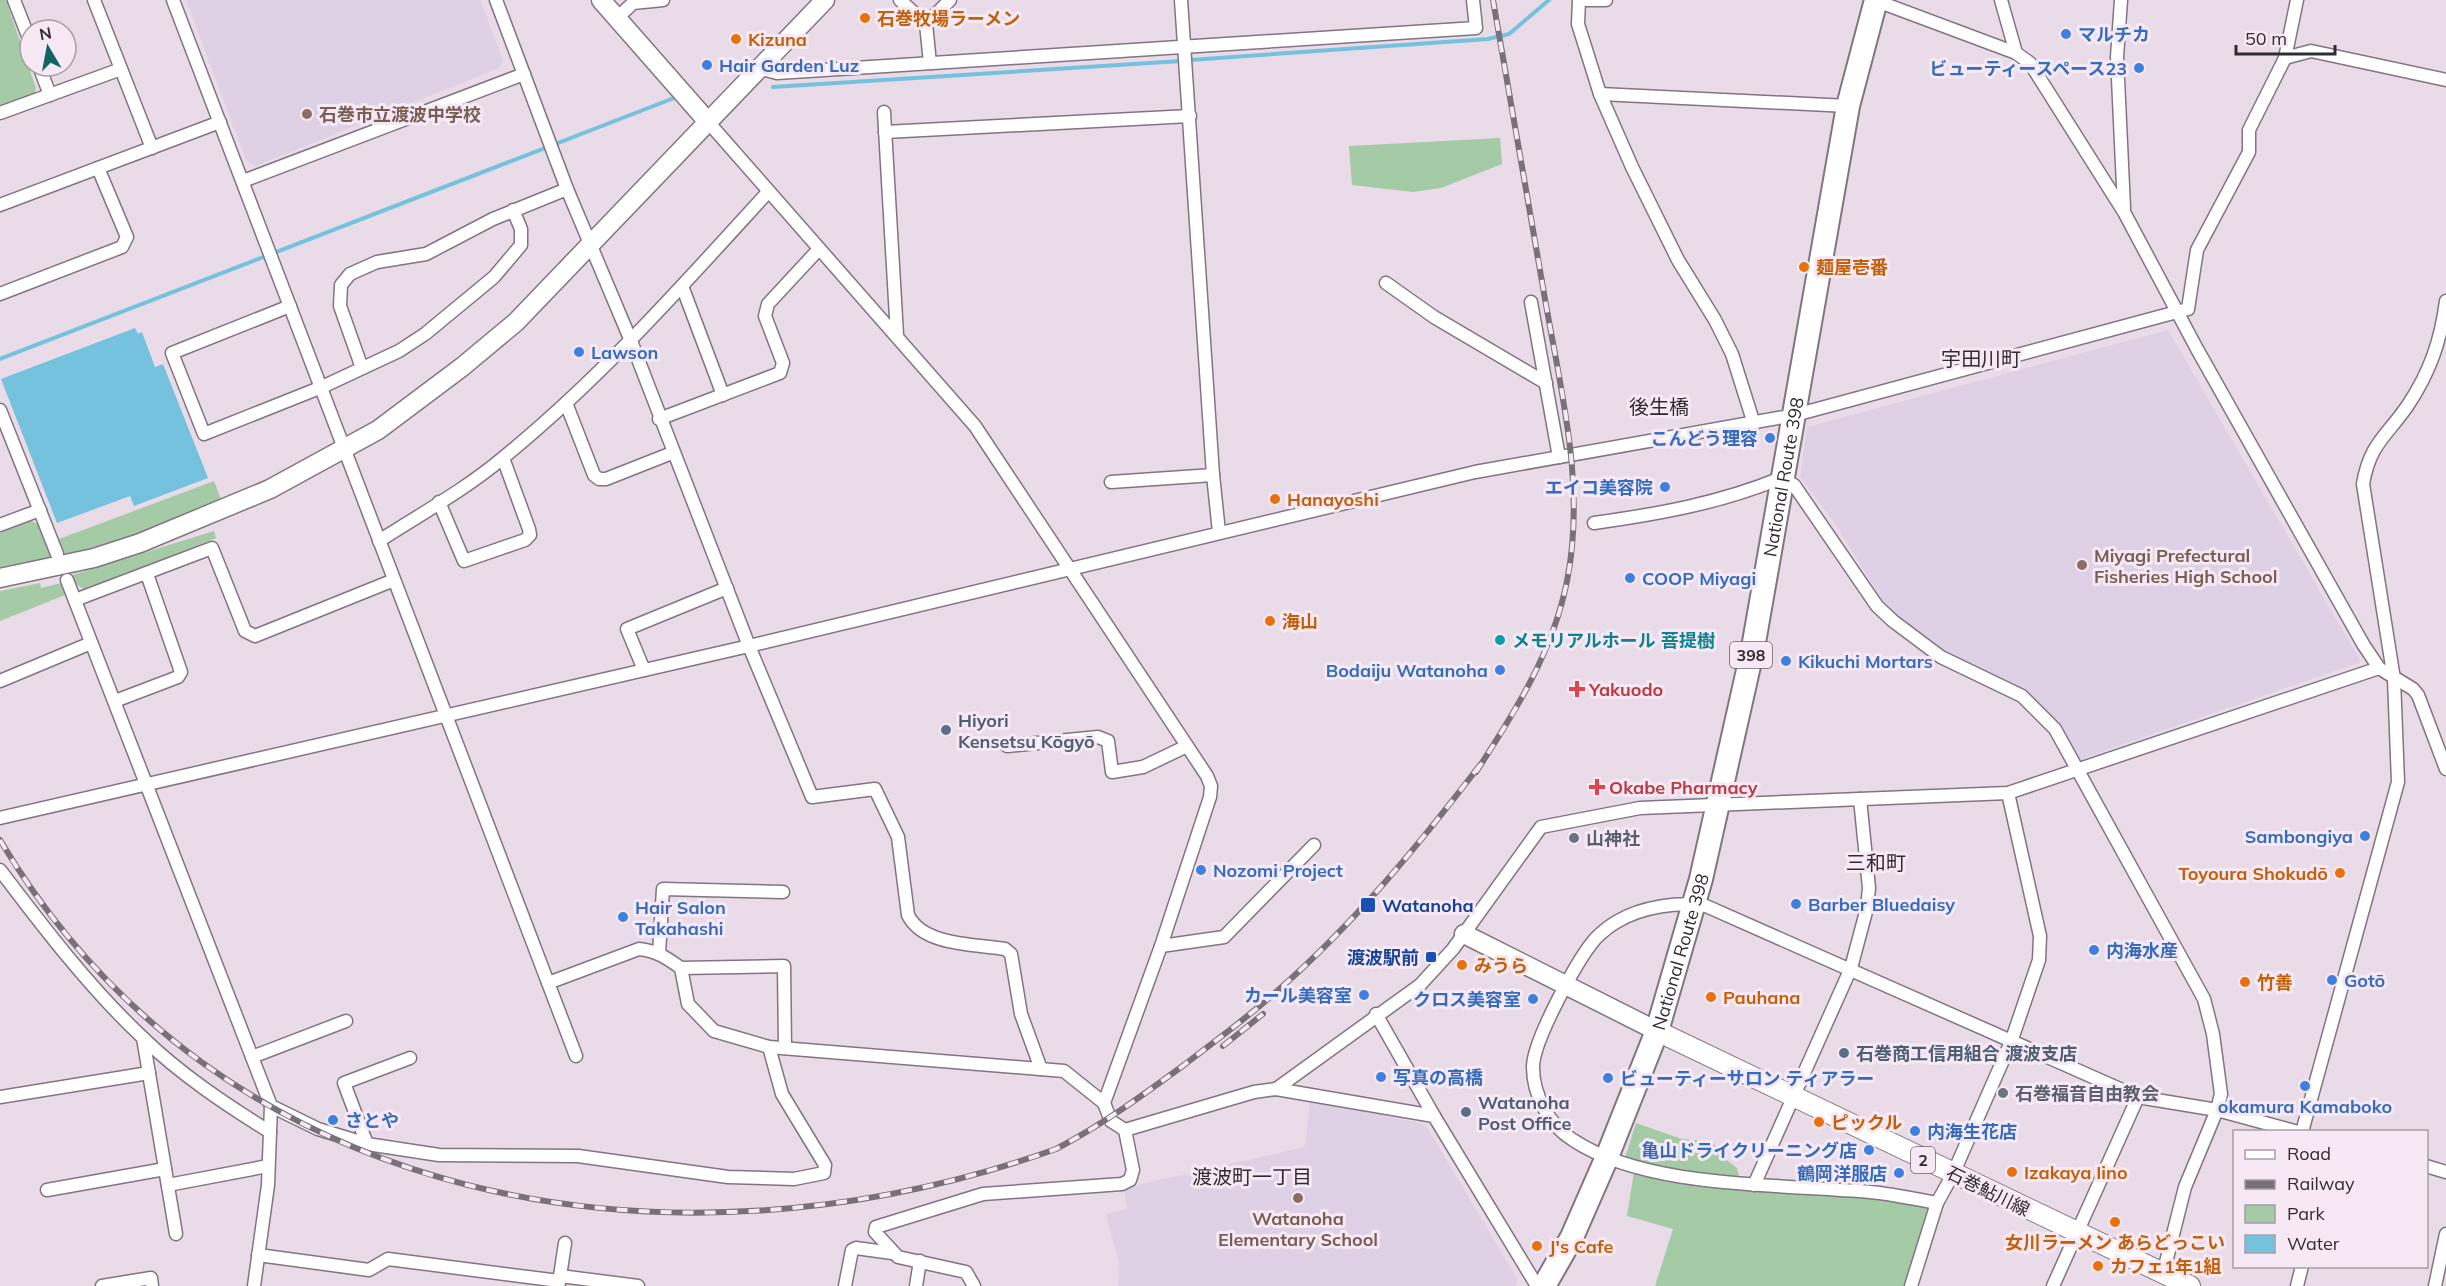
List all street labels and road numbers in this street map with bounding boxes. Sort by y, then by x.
street label: National Route 398 [1758,395,1808,559]
road number: 398 [1730,642,1772,668]
street label: National Route 398 [1646,871,1714,1032]
road number: 2 [1911,1147,1935,1173]
street label: 石巻鮎川線 [1943,1161,2033,1221]

